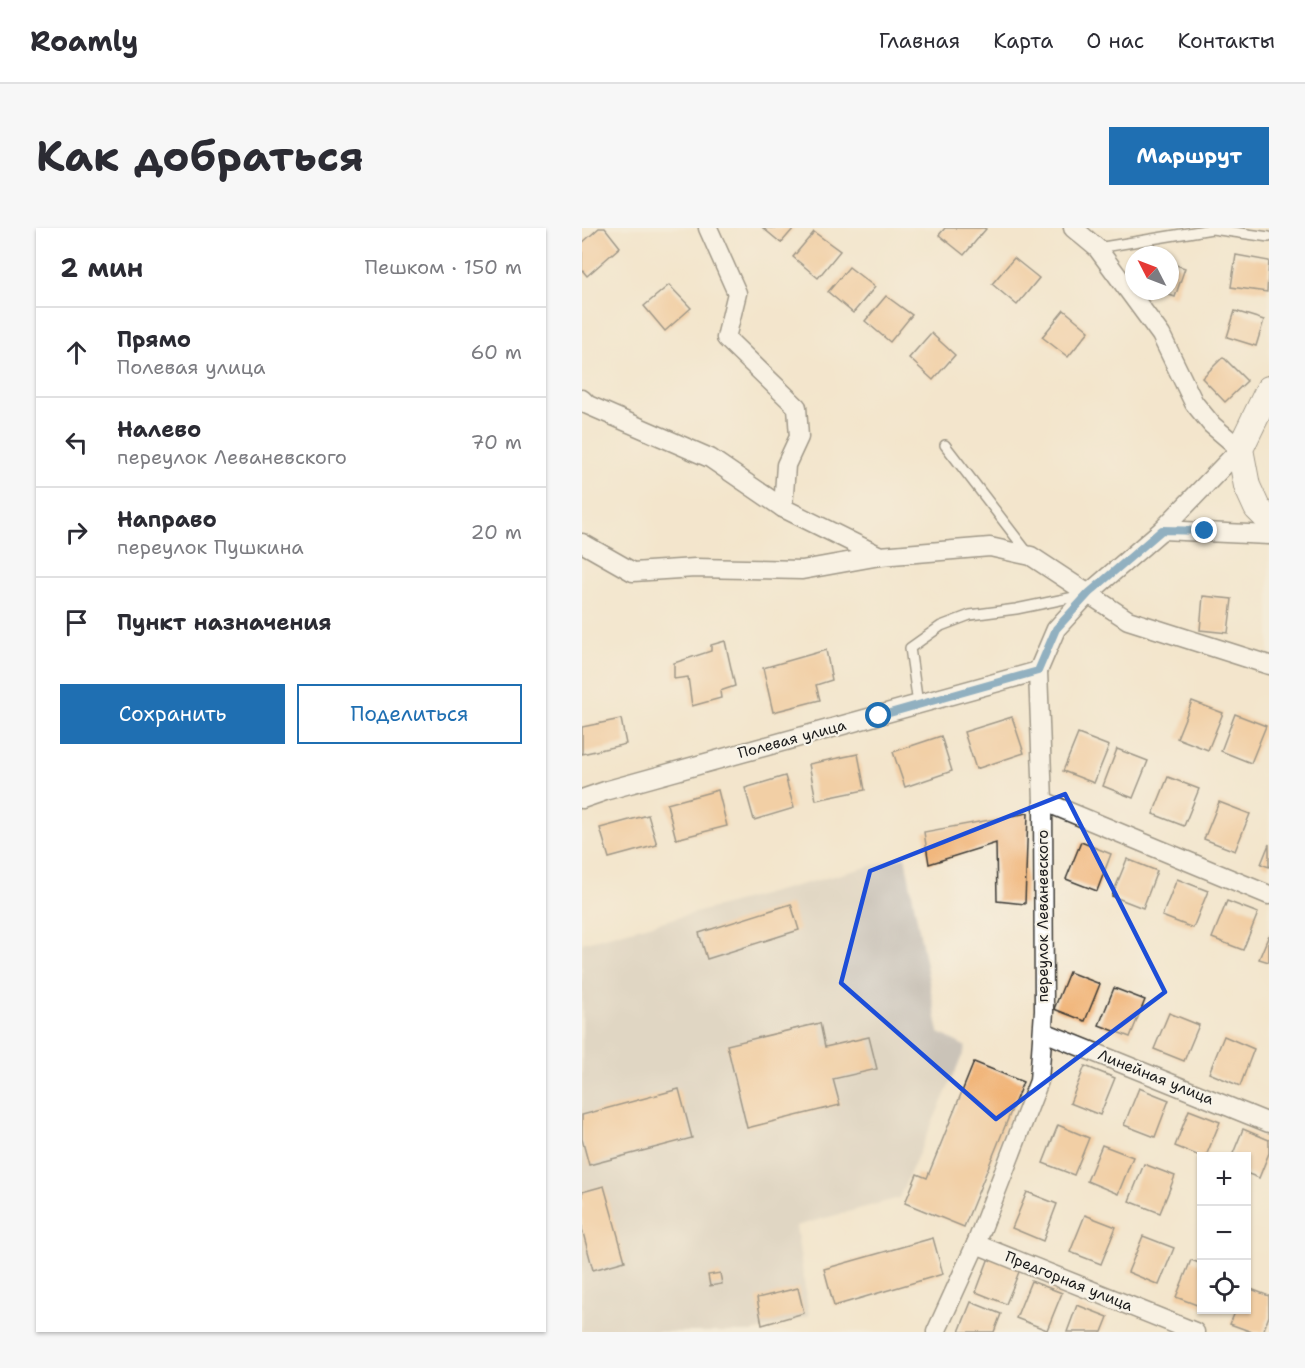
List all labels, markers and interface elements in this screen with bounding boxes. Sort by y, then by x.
text: Roamly [30,22,138,60]
text: Главная [879,27,960,55]
text: Карта [993,27,1053,55]
text: О нас [1086,27,1144,55]
text: Контакты [1177,27,1275,55]
button: Маршрут [1109,127,1269,185]
text: Как добраться [36,128,364,184]
north arrow [1125,246,1179,300]
text: 2 мин [60,250,143,285]
text: Пешком · 150 m [365,254,522,280]
text: Прямо [117,325,191,354]
icon: ahead [60,336,93,369]
text: 60 m [470,339,522,365]
text: Полевая улица [117,354,266,380]
text: Налево [117,415,201,444]
icon: left [60,426,93,459]
text: 70 m [470,429,522,455]
text: переулок Леваневского [117,444,347,470]
text: Направо [117,505,217,534]
icon: right [60,516,93,549]
route end [1191,517,1217,543]
text: 20 m [471,519,522,545]
text: переулок Пушкина [117,534,304,560]
icon: arrive [60,606,93,639]
text: Пункт назначения [117,608,331,637]
button: Сохранить [60,684,285,744]
button: Поделиться [297,684,522,744]
route start [865,702,891,728]
street label: Полевая улица [736,715,849,763]
street label: переулок Леваневского [1033,830,1053,1002]
street label: Линейная улица [1095,1045,1217,1110]
map controls [1197,1152,1251,1314]
button: + [1197,1152,1251,1206]
button: − [1197,1206,1251,1260]
street label: Предгорная улица [1002,1246,1136,1316]
button: locate [1197,1260,1251,1314]

